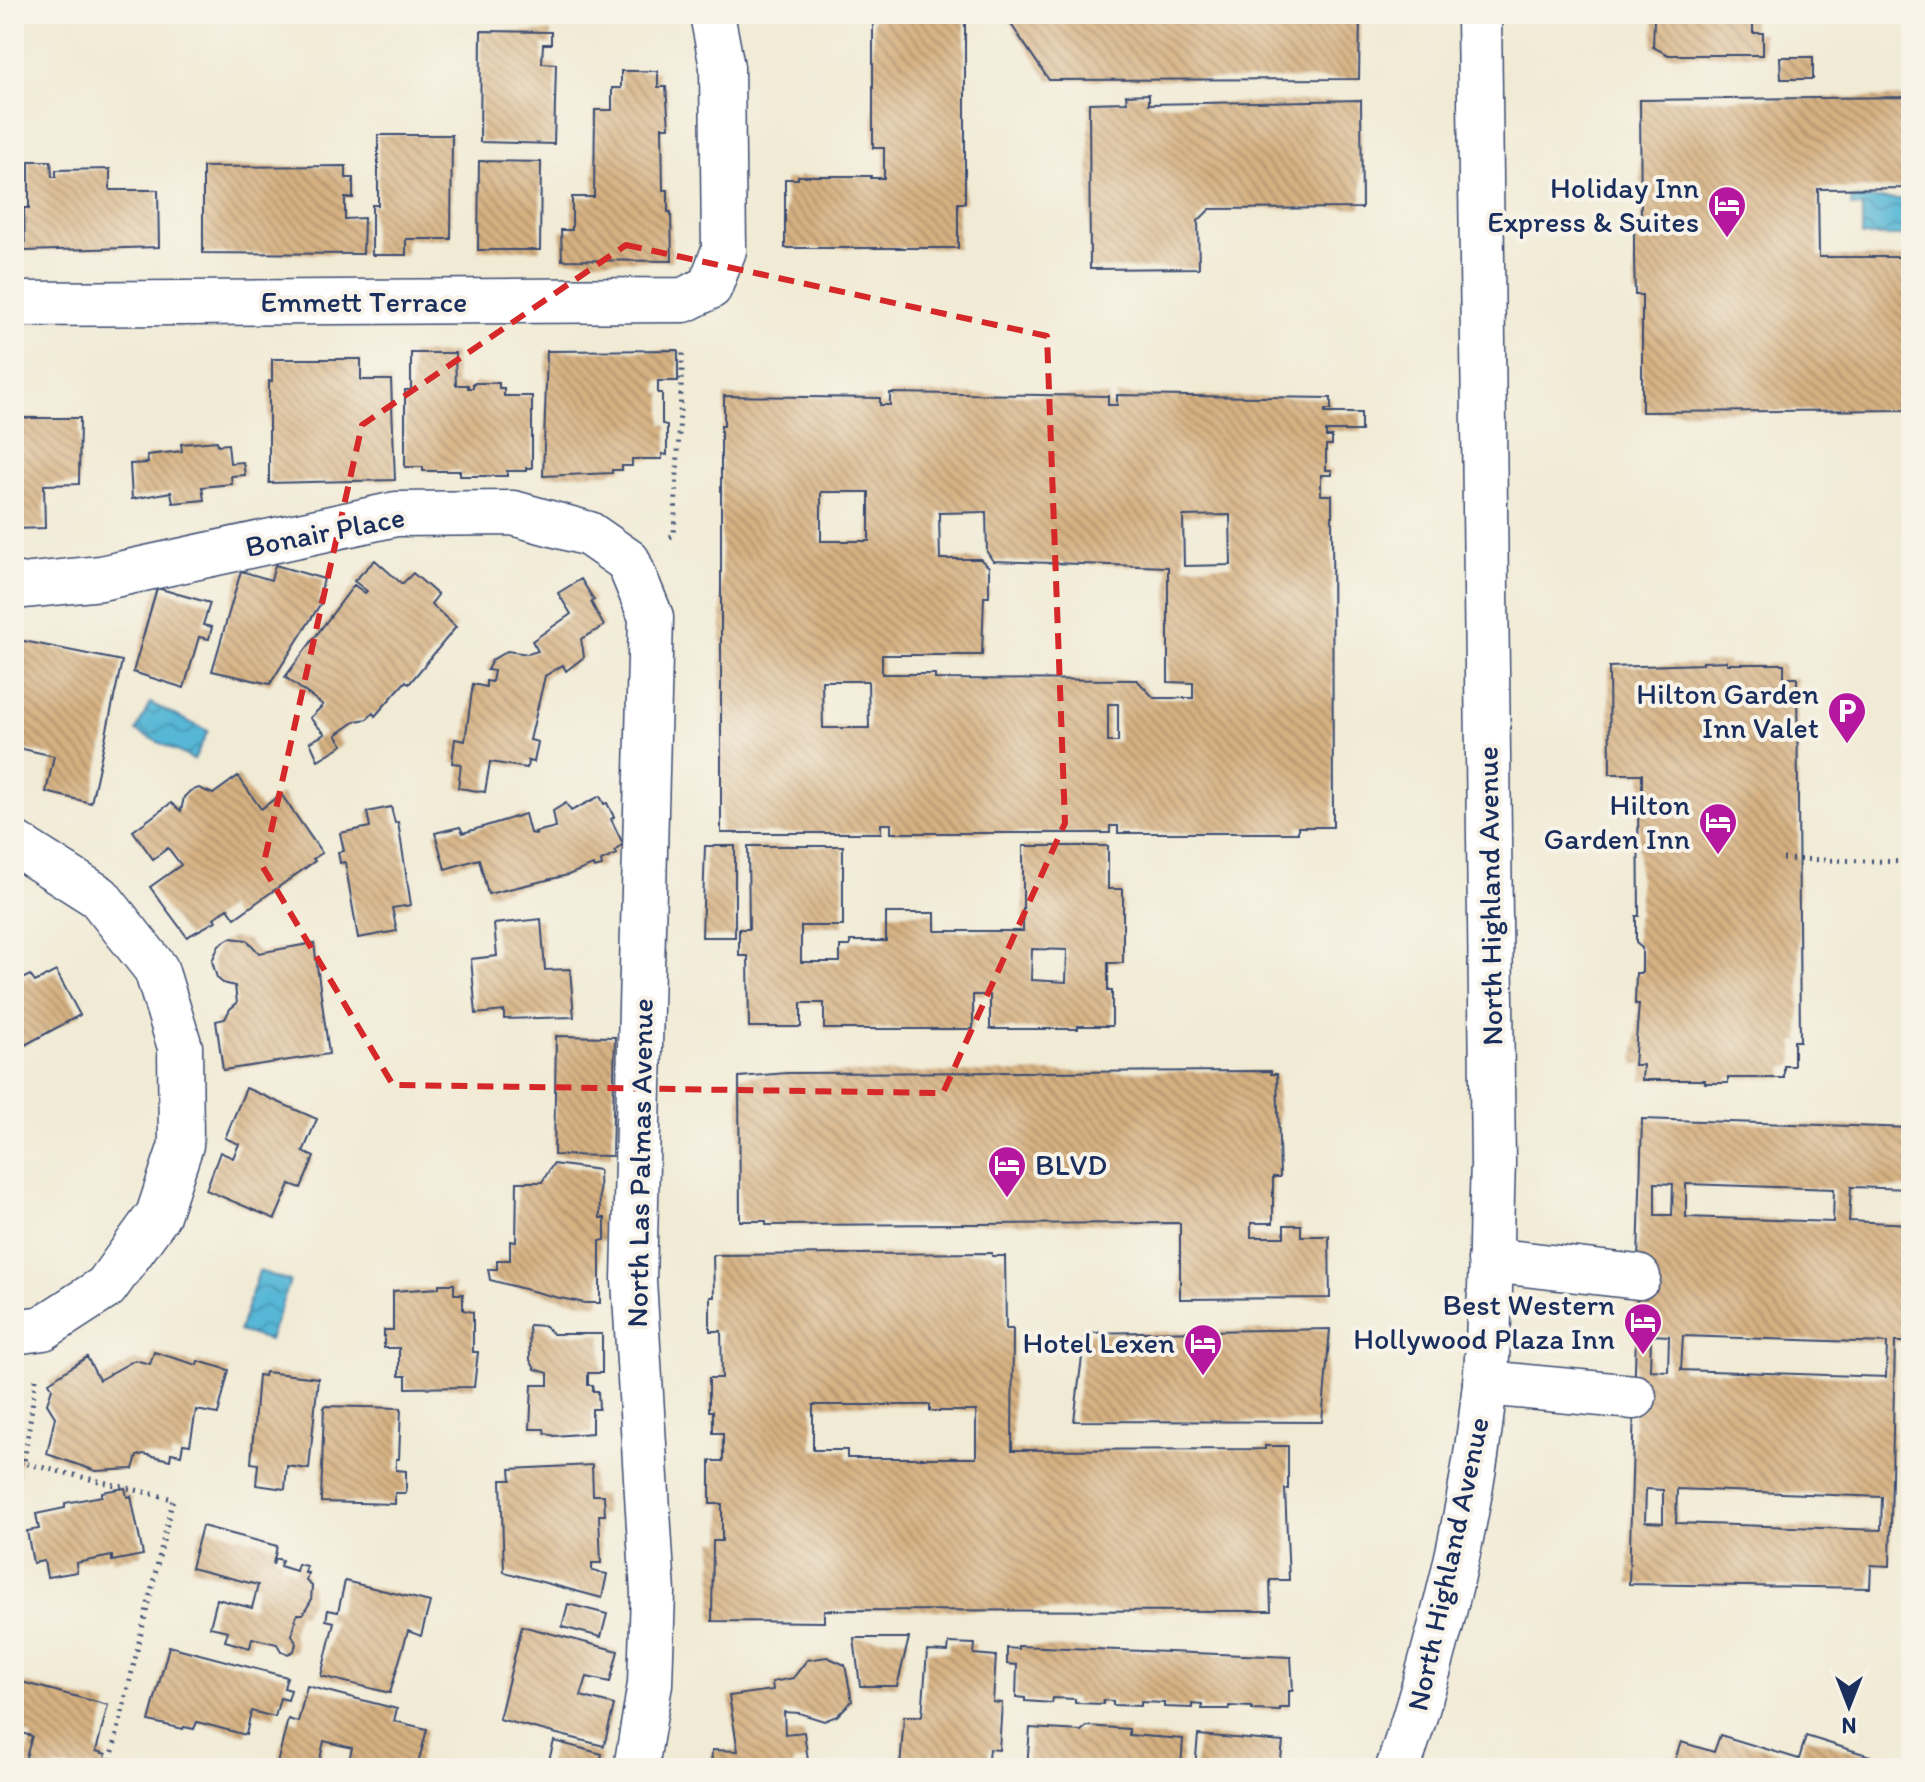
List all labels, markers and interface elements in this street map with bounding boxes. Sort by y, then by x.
place label: Holiday Inn Express & Suites [1487,169,1699,240]
hotel icon: Holiday Inn Express & Suites [1706,184,1748,239]
street label: Emmett Terrace [261,283,467,320]
street label: Bonair Place [242,498,408,565]
place label: Hilton Garden Inn Valet [1636,675,1819,746]
parking icon: Hilton Garden Inn Valet [1826,690,1868,745]
street label: North Highland Avenue [1468,746,1511,1046]
place label: Hilton Garden Inn [1544,786,1690,857]
hotel icon: Hilton Garden Inn [1697,801,1739,856]
street label: North Las Palmas Avenue [618,998,661,1328]
hotel icon: BLVD [986,1144,1028,1199]
place label: BLVD [1035,1146,1107,1183]
place label: Best Western Hollywood Plaza Inn [1353,1286,1615,1357]
hotel icon: Best Western Hollywood Plaza Inn [1622,1301,1664,1356]
hotel icon: Hotel Lexen [1182,1322,1224,1377]
place label: Hotel Lexen [1023,1324,1175,1361]
street label: North Highland Avenue [1398,1414,1497,1714]
north arrow [1809,1666,1889,1746]
text: N [1842,1712,1856,1739]

